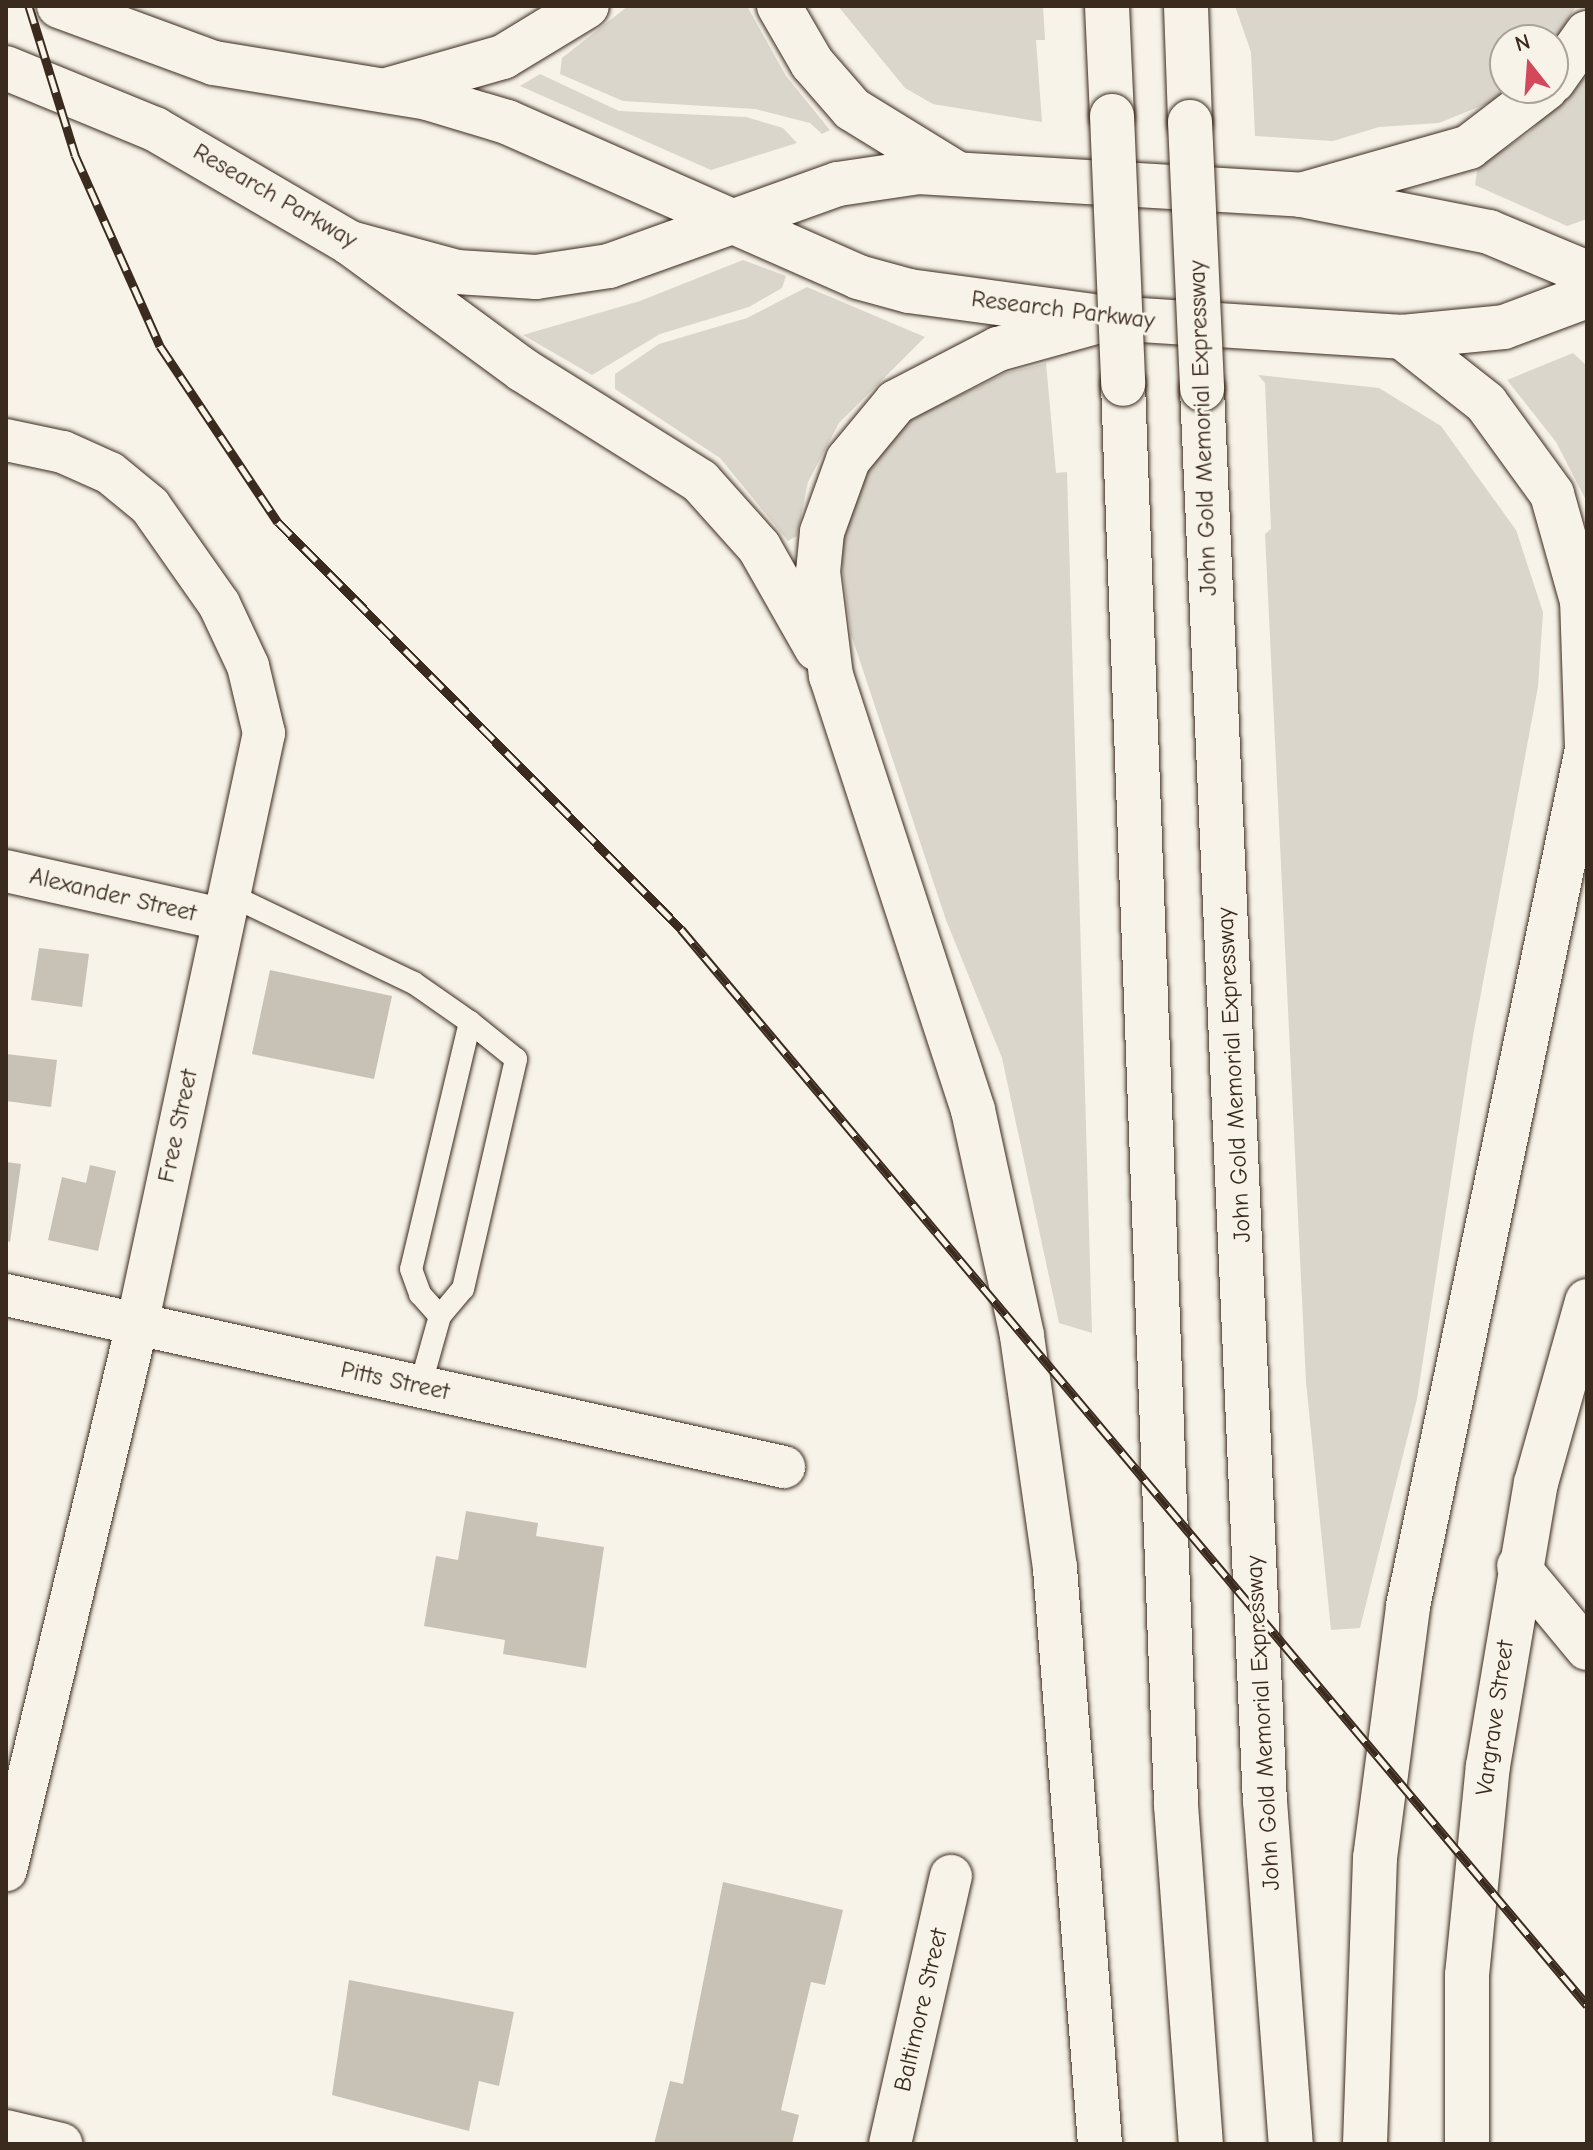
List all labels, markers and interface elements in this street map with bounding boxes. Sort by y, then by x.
north arrow [1489,24,1569,104]
text: N [1512,28,1533,57]
street label: Research Parkway [188,137,362,255]
street label: John Gold Memorial Expressway [1183,260,1223,596]
street label: Research Parkway [970,284,1156,336]
street label: Alexander Street [27,862,199,928]
street label: John Gold Memorial Expressway [1211,907,1257,1243]
street label: Free Street [152,1067,204,1185]
street label: Pitts Street [338,1355,452,1407]
street label: John Gold Memorial Expressway [1240,1555,1286,1891]
street label: Vargrave Street [1470,1638,1520,1798]
street label: Baltimore Street [888,1926,954,2094]

